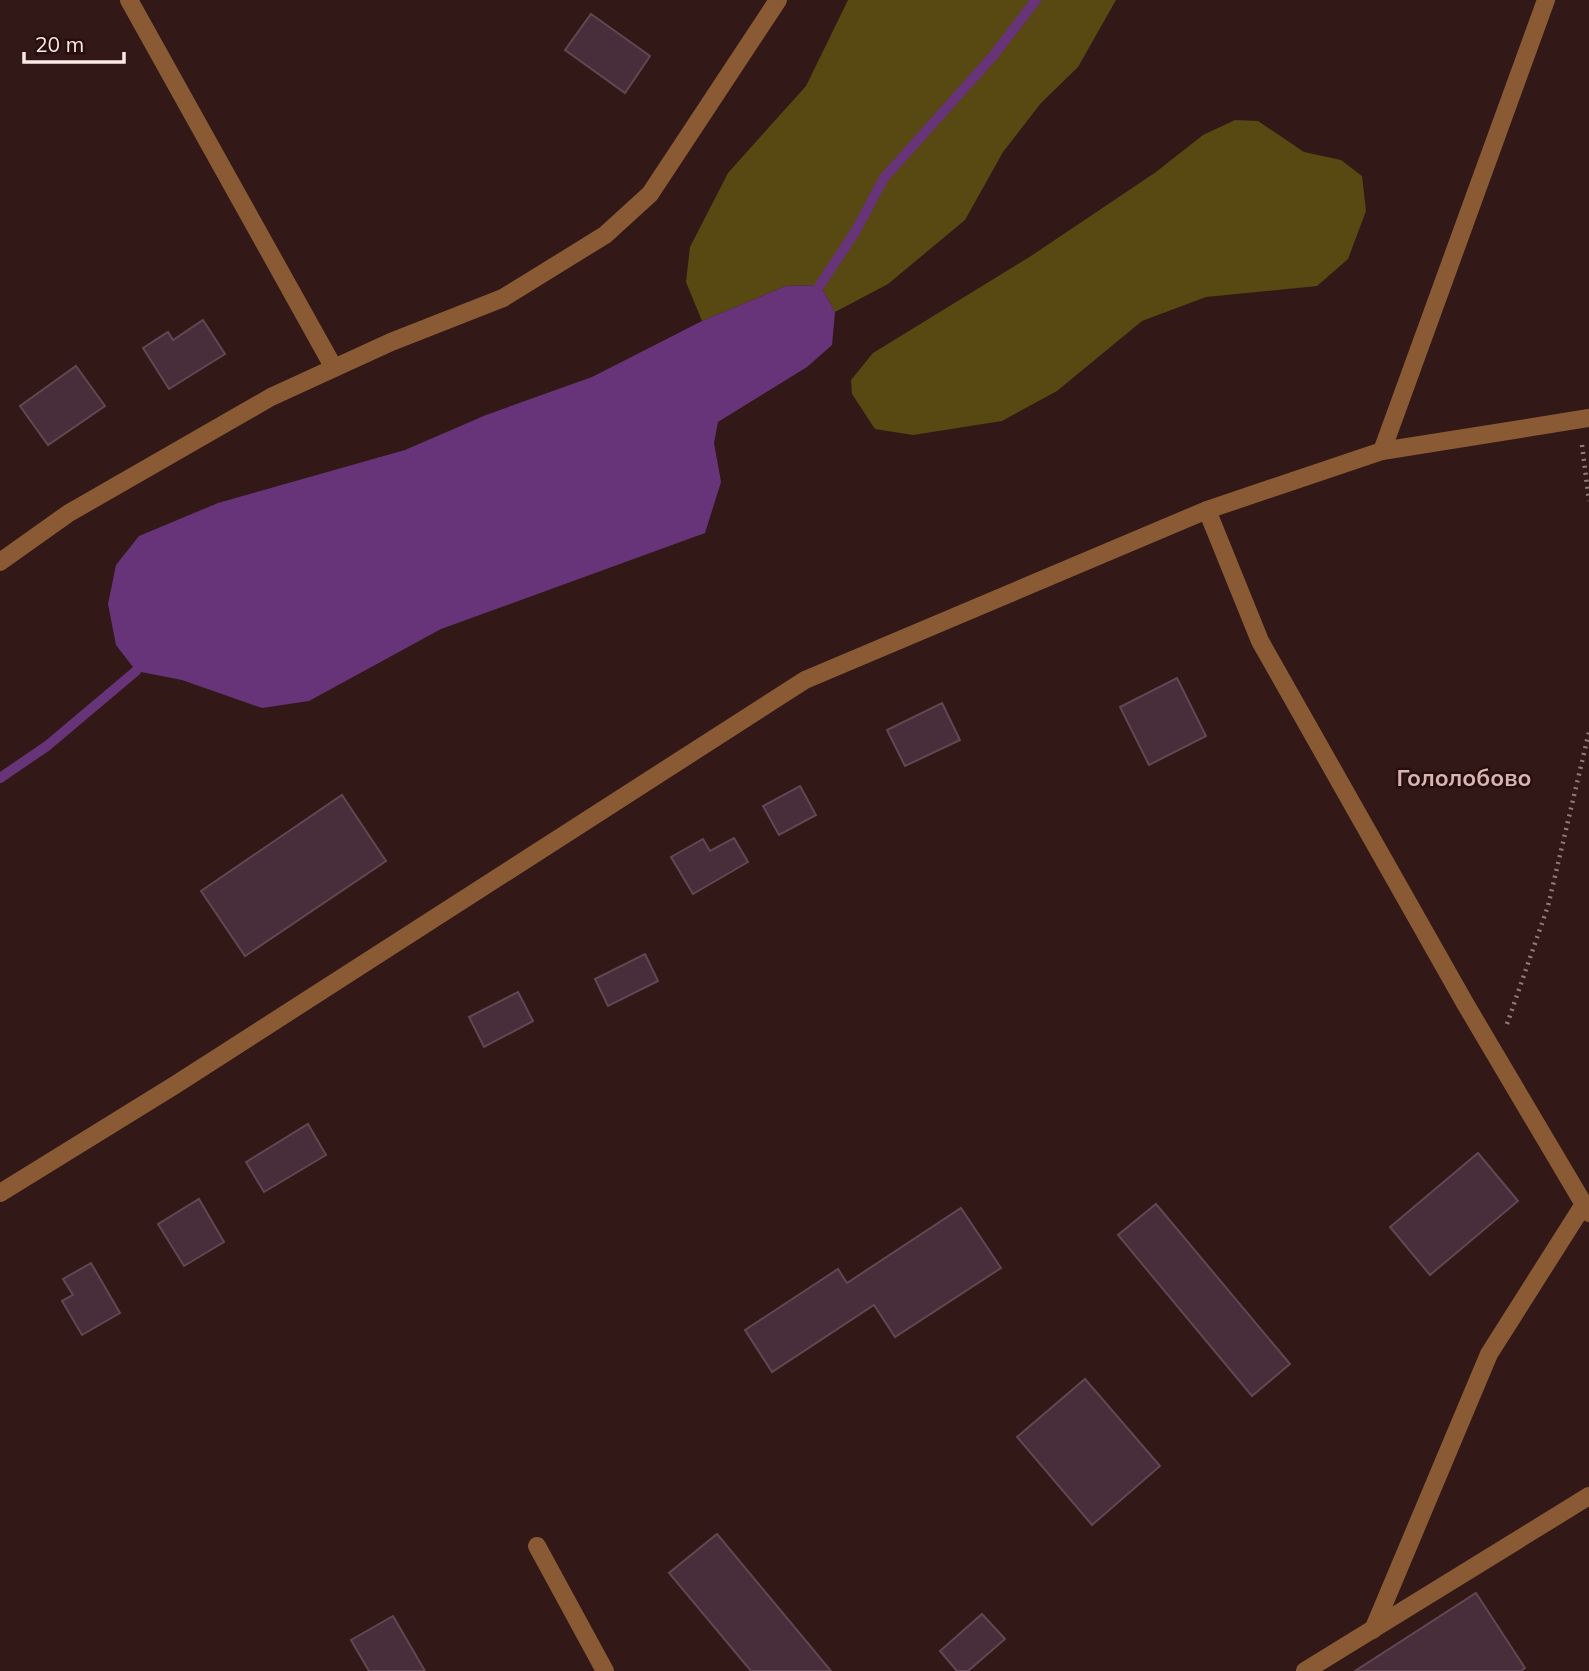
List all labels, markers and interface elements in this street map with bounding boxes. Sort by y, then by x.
scale bar [24,21,124,65]
text: 20 m [35,31,84,57]
district label: Гололобово [1397,763,1531,792]

